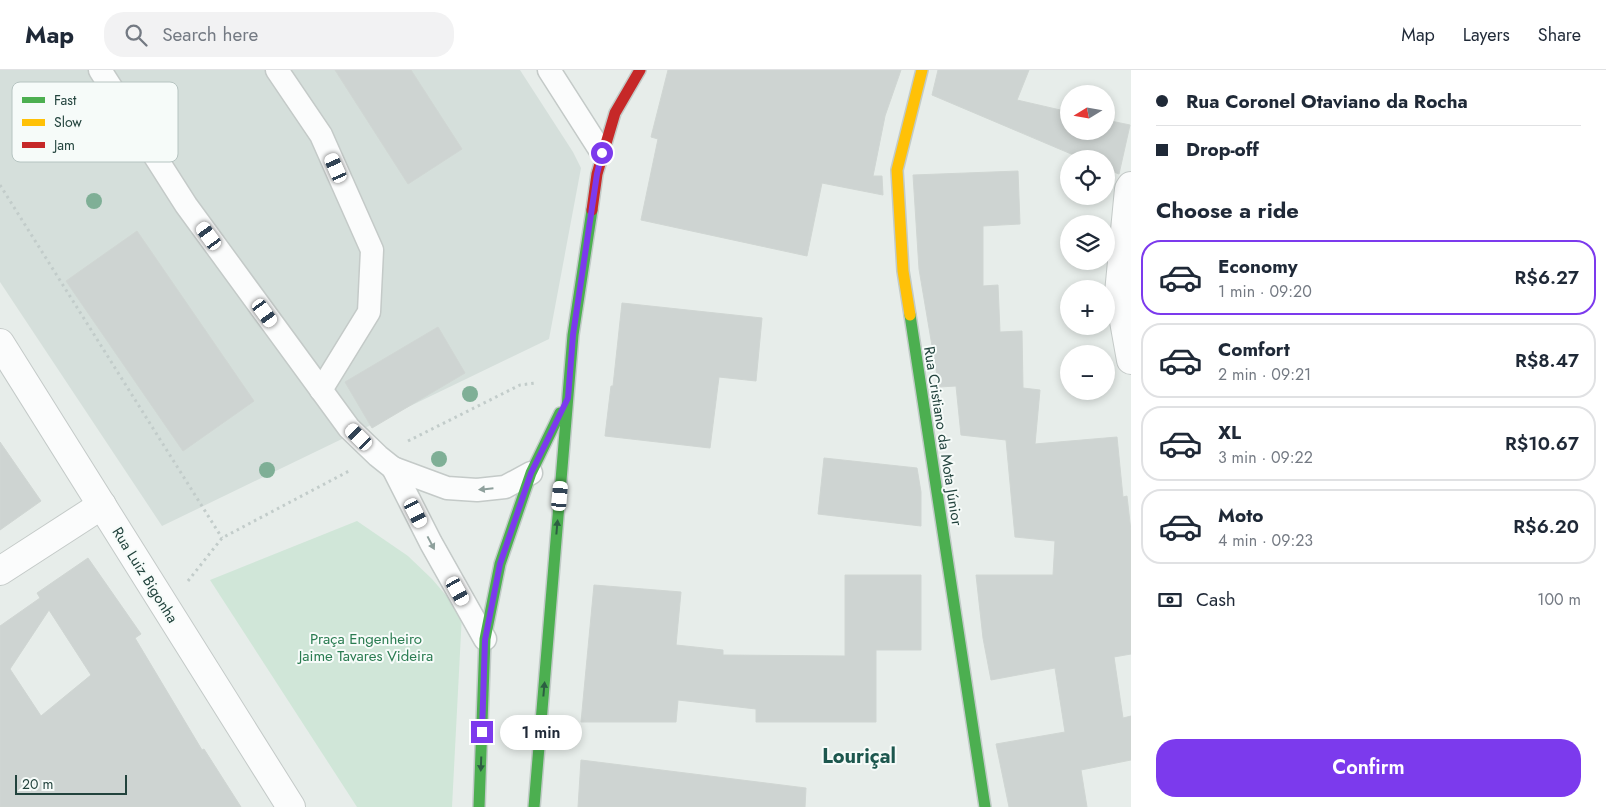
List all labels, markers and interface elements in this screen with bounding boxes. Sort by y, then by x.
search box [104,12,454,57]
text: Map [25,17,74,52]
icon: search [122,21,150,49]
text: Search here [162,21,258,48]
text: Map [1401,22,1435,48]
text: Layers [1463,22,1510,48]
text: Share [1538,22,1581,48]
legend [12,82,178,162]
north arrow [1060,85,1115,140]
map controls [1060,85,1115,400]
text: Rua Coronel Otaviano da Rocha [1186,88,1468,115]
text: Fast [54,90,77,110]
text: Slow [54,112,82,132]
text: Jam [52,135,75,155]
text: Drop-off [1186,136,1259,163]
route start [591,142,613,164]
button: locate [1060,150,1115,205]
car [323,151,348,185]
text: Choose a ride [1156,194,1299,226]
button: layers [1060,215,1115,270]
car [194,219,223,253]
text: Economy [1218,253,1298,280]
icon: car [1158,255,1203,300]
text: R$6.27 [1515,264,1579,291]
button: + [1060,280,1115,335]
text: 1 min · 09:20 [1218,280,1312,303]
car [250,296,279,330]
text: Comfort [1218,336,1290,363]
icon: car [1158,338,1203,383]
street label: Rua Cristiano da Mota Júnior [918,345,968,528]
button: − [1060,345,1115,400]
text: R$8.47 [1515,347,1579,374]
text: 2 min · 09:21 [1218,363,1311,386]
text: XL [1218,419,1241,446]
car [343,421,374,453]
icon: car [1158,421,1203,466]
text: R$10.67 [1505,430,1579,457]
text: 3 min · 09:22 [1218,446,1313,469]
car [551,480,568,512]
one-way arrow [478,485,494,493]
car [402,496,429,530]
text: Moto [1218,502,1263,529]
icon: car [1158,504,1203,549]
text: R$6.20 [1513,513,1579,540]
one-way arrow [554,518,562,534]
street label: Rua Luiz Bigonha [107,523,183,627]
text: 4 min · 09:23 [1218,529,1313,552]
one-way arrow [427,536,435,550]
car [444,574,471,608]
icon: cash [1156,586,1184,614]
text: Cash [1196,586,1236,613]
text: 100 m [1537,588,1581,611]
park label: Praça Engenheiro Jaime Tavares Videira [297,628,433,667]
one-way arrow [540,680,548,696]
callout: 1 min [500,714,582,750]
route end [471,721,493,743]
text: 1 min [522,721,560,744]
button: Confirm [1156,739,1581,797]
district label: Louriçal [822,742,896,771]
one-way arrow [476,757,484,773]
scale bar [15,772,128,795]
text: 20 m [22,774,54,794]

